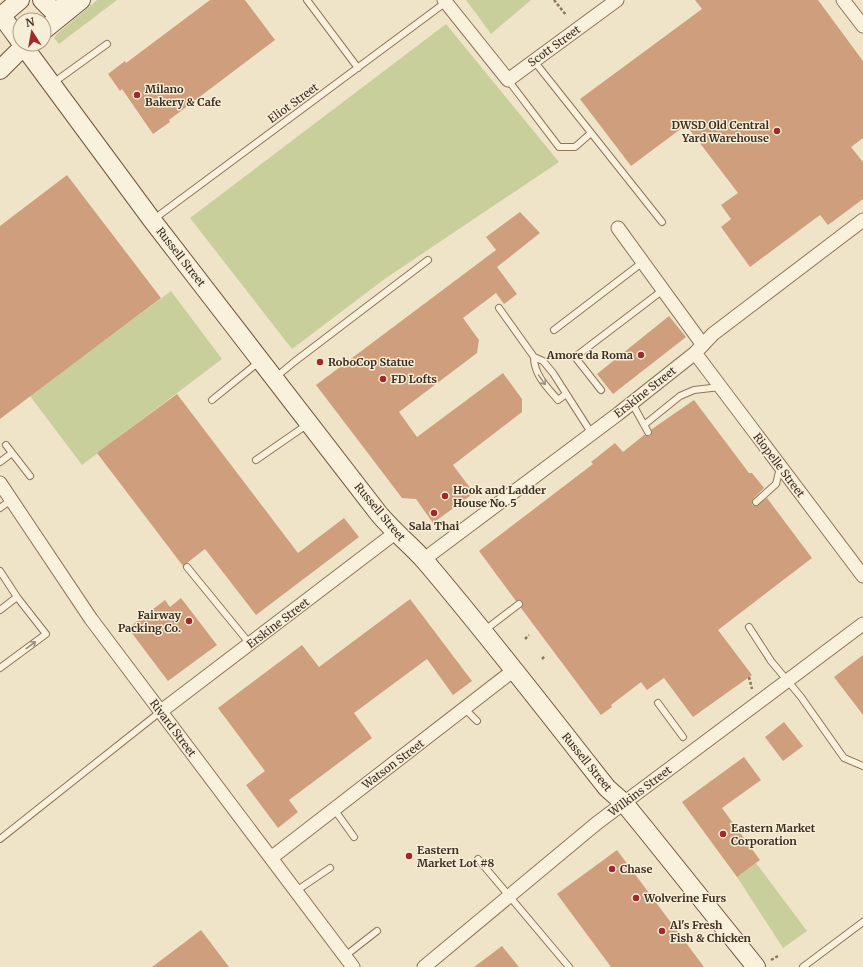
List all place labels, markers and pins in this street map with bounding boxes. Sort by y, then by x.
place label: Milano Bakery & Cafe [145,82,221,109]
marker: Milano Bakery & Cafe [132,90,142,100]
place label: DWSD Old Central Yard Warehouse [672,118,769,145]
marker: DWSD Old Central Yard Warehouse [772,126,782,136]
place label: Amore da Roma [546,348,633,362]
marker: Amore da Roma [636,350,646,360]
place label: RoboCop Statue [328,355,414,369]
marker: RoboCop Statue [315,357,325,367]
place label: FD Lofts [391,372,437,386]
marker: FD Lofts [378,374,388,384]
place label: Hook and Ladder House No. 5 [453,483,546,510]
marker: Hook and Ladder House No. 5 [440,491,450,501]
marker: Sala Thai [429,508,439,518]
place label: Sala Thai [409,519,459,533]
place label: Fairway Packing Co. [118,608,181,635]
marker: Fairway Packing Co. [184,616,194,626]
place label: Eastern Market Corporation [731,821,816,848]
marker: Eastern Market Corporation [718,829,728,839]
place label: Eastern Market Lot #8 [417,843,494,870]
marker: Eastern Market Lot #8 [404,851,414,861]
place label: Chase [620,862,652,876]
marker: Chase [607,864,617,874]
place label: Wolverine Furs [643,891,726,905]
marker: Wolverine Furs [631,893,641,903]
place label: Al's Fresh Fish & Chicken [669,918,752,945]
marker: Al's Fresh Fish & Chicken [657,926,667,936]

